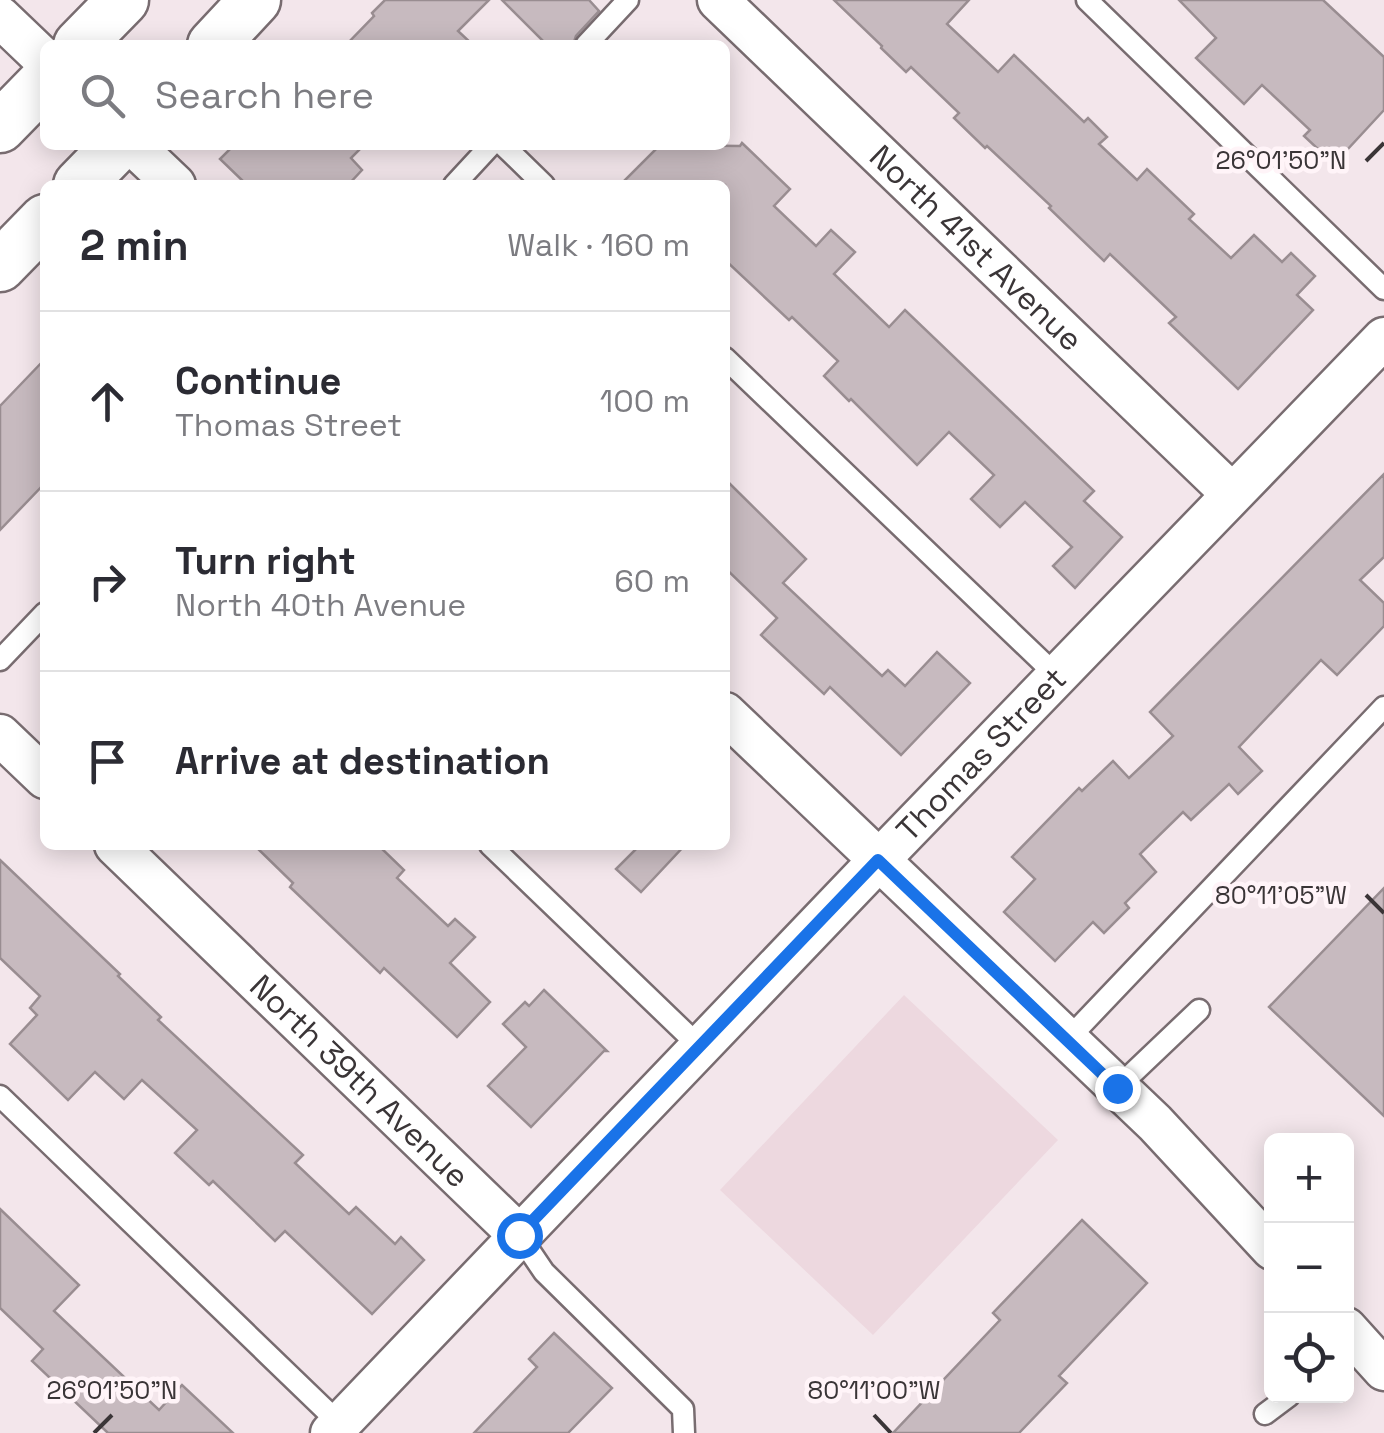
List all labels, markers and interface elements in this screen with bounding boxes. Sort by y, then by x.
search box [40,40,730,150]
icon: search [75,68,130,123]
text: Search here [155,71,374,119]
street label: North 41st Avenue [861,136,1091,360]
text: 26°01'50"N [1216,144,1346,176]
text: 2 min [80,219,189,272]
text: Walk · 160 m [507,225,690,265]
text: Continue [175,357,341,405]
icon: ahead [80,374,135,429]
text: 100 m [600,381,690,421]
text: Thomas Street [175,405,402,445]
text: Turn right [175,537,356,585]
icon: right [80,554,135,609]
text: 60 m [614,561,690,601]
text: North 40th Avenue [175,585,466,625]
street label: Thomas Street [888,659,1075,850]
icon: arrive [80,734,135,789]
text: Arrive at destination [175,737,550,785]
text: 80°11'05"W [1215,879,1347,911]
street label: North 39th Avenue [241,966,478,1196]
route end [1095,1066,1141,1112]
map controls [1264,1133,1354,1403]
button: + [1264,1133,1354,1223]
route start [497,1213,543,1259]
button: − [1264,1223,1354,1313]
button: locate [1264,1313,1354,1403]
text: 26°01'50"N [47,1374,177,1406]
text: 80°11'00"W [808,1374,940,1406]

